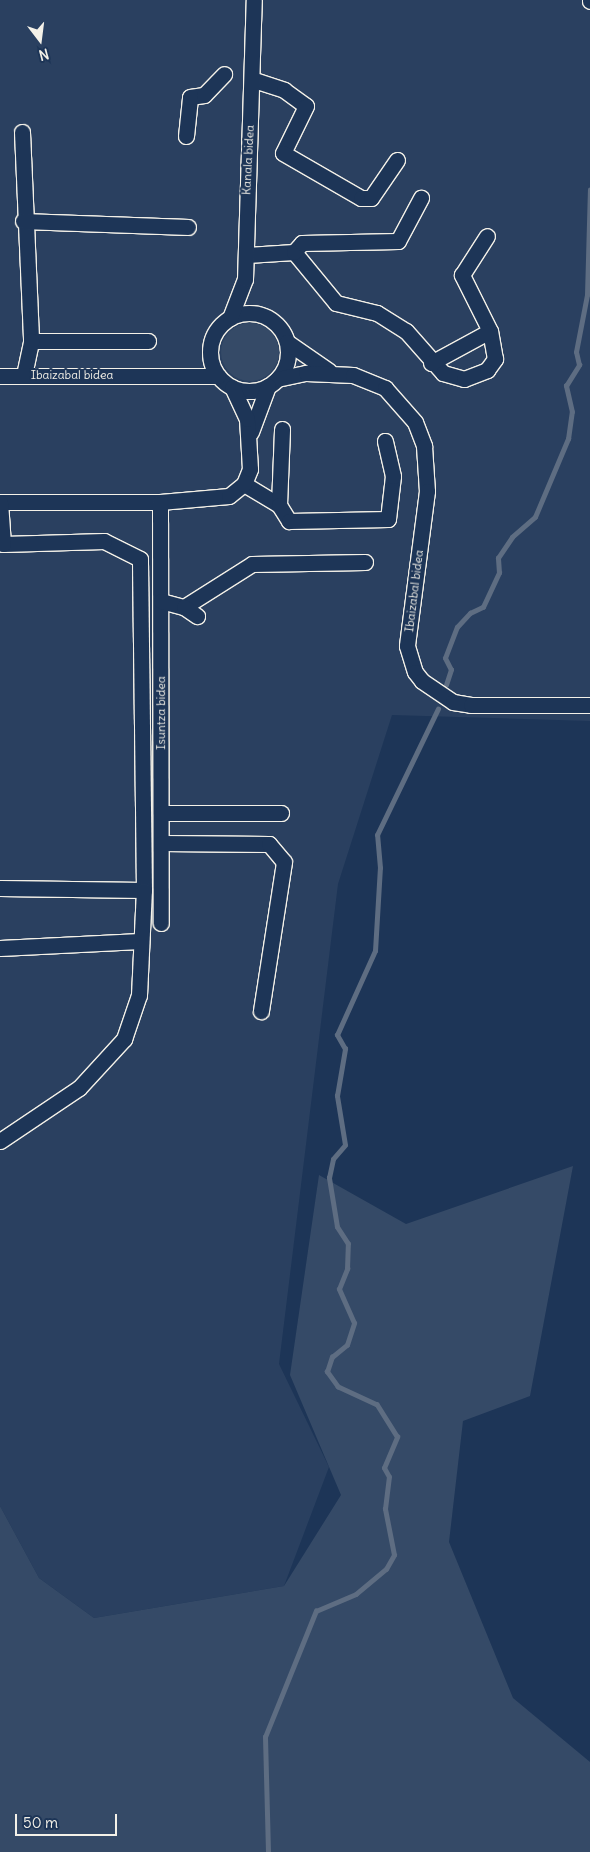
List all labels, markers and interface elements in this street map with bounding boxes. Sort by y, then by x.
north arrow [15,15,65,65]
text: N [37,45,51,64]
street label: Kanala bidea [239,125,257,195]
street label: Ibaizabal bidea [31,368,113,382]
street label: Ibaizabal bidea [402,549,426,633]
street label: Isuntza bidea [154,676,168,750]
scale bar [18,1804,120,1836]
text: 50 m [23,1813,58,1832]

